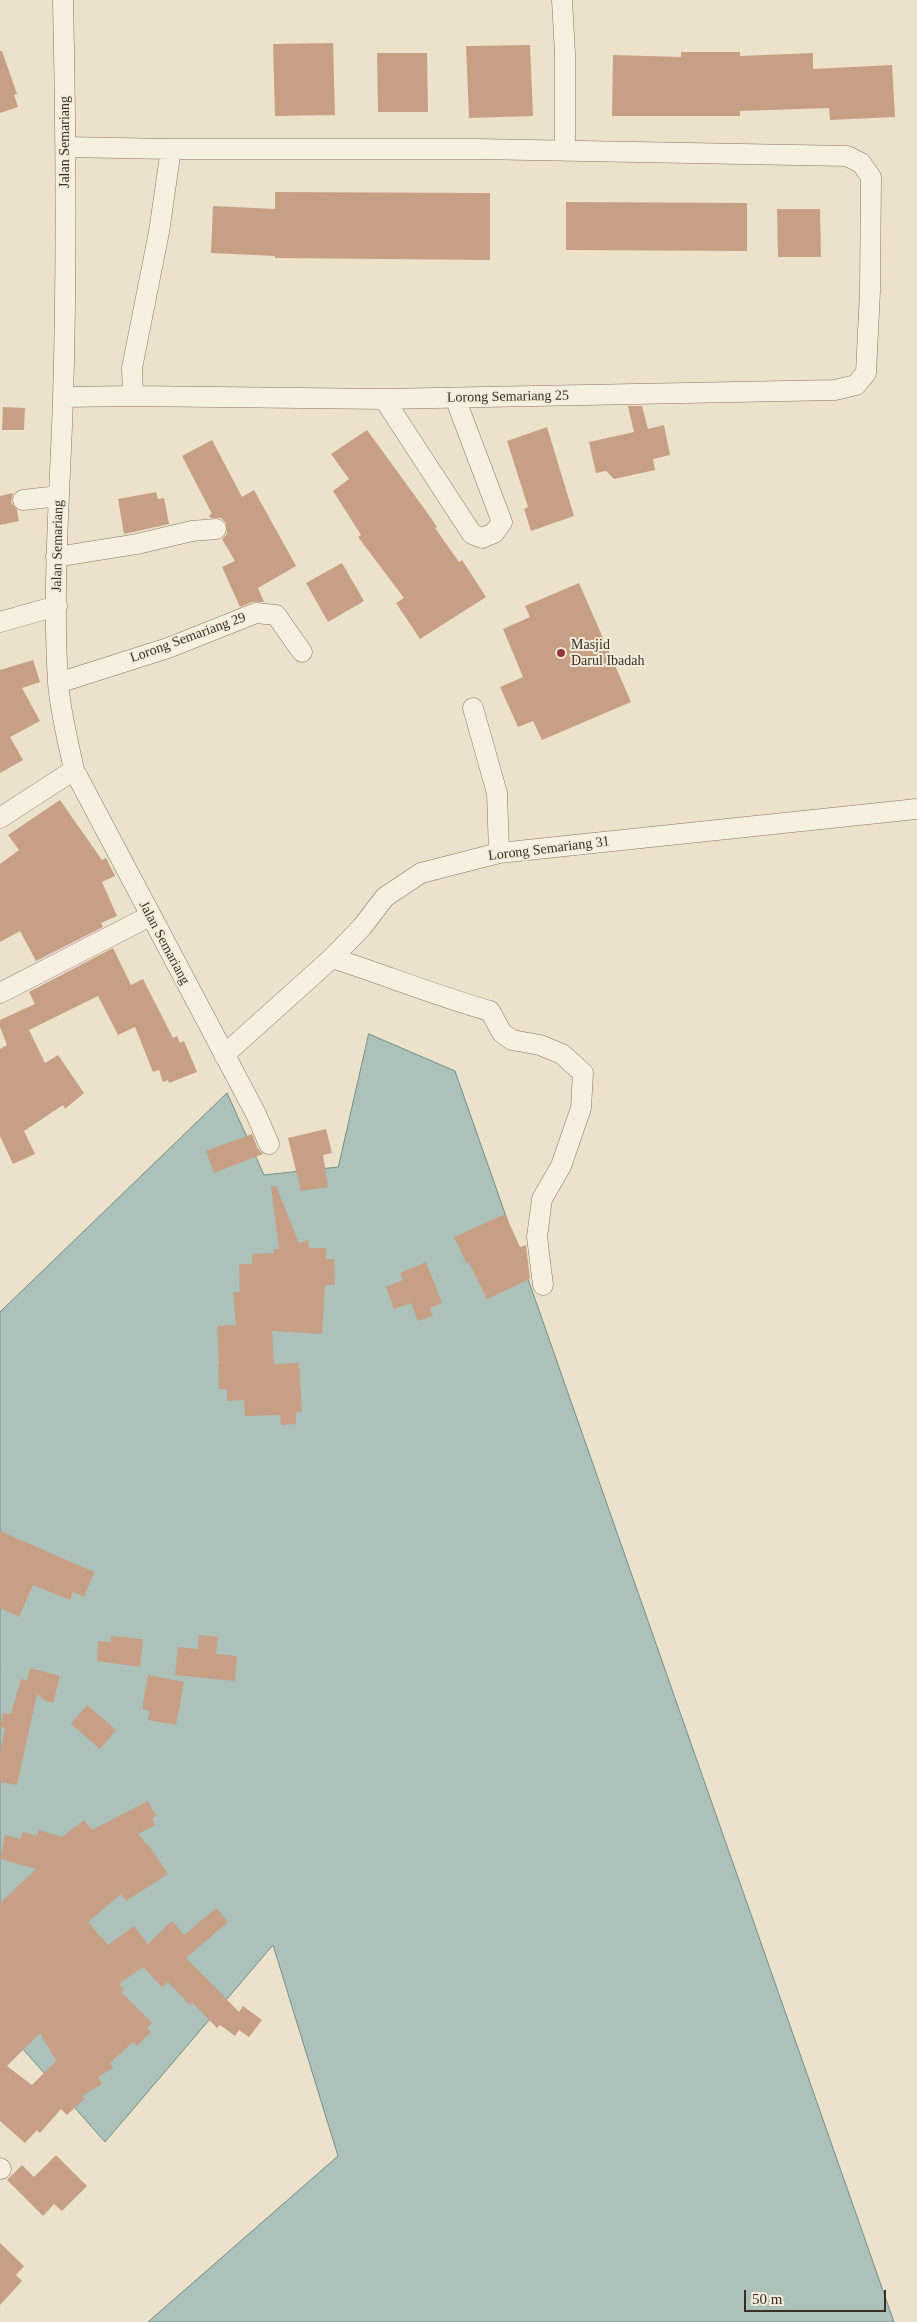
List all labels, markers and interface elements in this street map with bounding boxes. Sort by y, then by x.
street label: Jalan Semariang [57,96,73,188]
street label: Lorong Semariang 25 [447,388,569,406]
street label: Jalan Semariang [49,500,67,592]
street label: Lorong Semariang 29 [128,609,248,667]
place label: Masjid Darul Ibadah [571,637,644,670]
marker: Masjid Darul Ibadah [555,647,567,659]
street label: Lorong Semariang 31 [487,833,611,865]
street label: Jalan Semariang [135,898,193,988]
scale bar [747,2280,890,2312]
text: 50 m [752,2291,782,2307]

